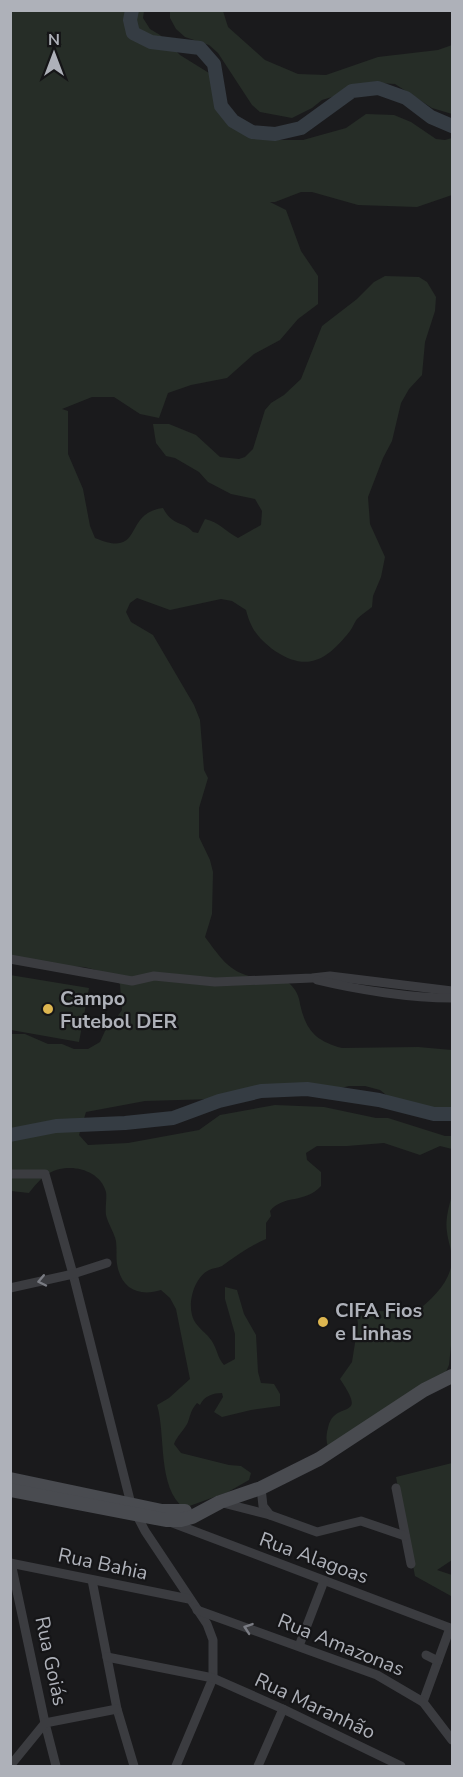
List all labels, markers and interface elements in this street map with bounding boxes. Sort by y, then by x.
north arrow [24,24,84,84]
text: N [48,29,60,51]
place label: Campo Futebol DER [60,985,177,1035]
marker: Campo Futebol DER [41,1002,55,1016]
one-way arrow [37,1274,47,1287]
place label: CIFA Fios e Linhas [335,1297,422,1347]
marker: CIFA Fios e Linhas [316,1315,330,1329]
street label: Rua Alagoas [256,1526,372,1590]
street label: Rua Bahia [56,1541,150,1587]
street label: Rua Amazonas [274,1607,408,1683]
street label: Rua Goiás [28,1614,74,1708]
one-way arrow [243,1622,254,1635]
street label: Rua Maranhão [250,1666,380,1746]

